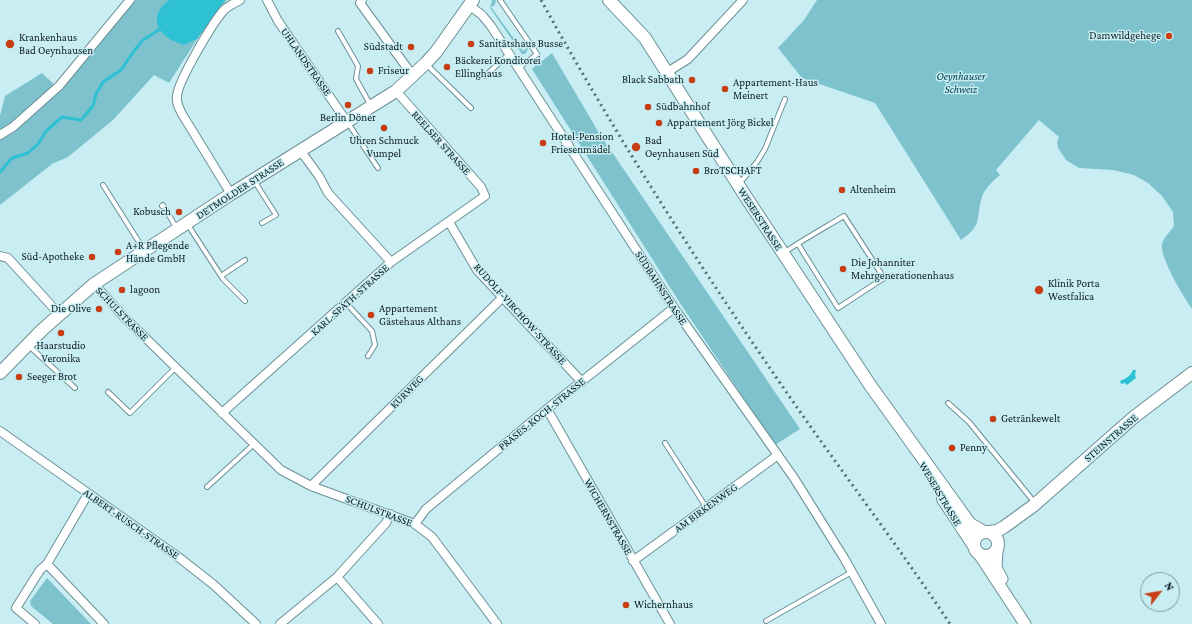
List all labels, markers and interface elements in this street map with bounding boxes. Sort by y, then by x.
street label: UHLANDSTRASSE [278,25,334,99]
place label: Damwildgehege [1089,29,1161,43]
place label: Krankenhaus Bad Oeynhausen [19,31,93,57]
marker: Damwildgehege [1164,31,1174,41]
place label: Sanitätshaus Busse [479,37,563,51]
marker: Krankenhaus Bad Oeynhausen [4,38,16,50]
marker: Sanitätshaus Busse [466,39,476,49]
place label: Südstadt [364,40,403,54]
marker: Südstadt [406,42,416,52]
place label: Bäckerei Konditorei Ellinghaus [455,54,541,80]
marker: Bäckerei Konditorei Ellinghaus [442,62,452,72]
place label: Friseur [378,64,409,78]
marker: Friseur [365,66,375,76]
park label: Oeynhauser Schweiz [936,70,986,96]
place label: Black Sabbath [622,73,684,87]
marker: Black Sabbath [687,75,697,85]
place label: Appartement-Haus Meinert [733,76,818,102]
marker: Appartement-Haus Meinert [720,84,730,94]
marker: Berlin Döner [343,100,353,110]
place label: Südbahnhof [656,100,710,114]
marker: Südbahnhof [643,102,653,112]
street label: REELSER STRASSE [409,108,473,178]
place label: Berlin Döner [320,111,376,125]
place label: Appartement Jörg Bickel [667,116,774,130]
marker: Appartement Jörg Bickel [654,118,664,128]
marker: Uhren Schmuck Vumpel [379,123,389,133]
place label: Hotel-Pension Friesenmädel [551,130,614,156]
place label: Uhren Schmuck Vumpel [349,134,419,160]
place label: Bad Oeynhausen Süd [645,134,719,160]
marker: Hotel-Pension Friesenmädel [538,138,548,148]
marker: Bad Oeynhausen Süd [630,141,642,153]
street label: DETMOLDER STRASSE [194,156,286,222]
place label: BroTSCHAFT [704,164,762,178]
marker: BroTSCHAFT [691,166,701,176]
place label: Altenheim [850,183,896,197]
street label: WESERSTRASSE [735,185,785,253]
marker: Altenheim [837,185,847,195]
place label: Kobusch [133,205,171,219]
marker: Kobusch [174,207,184,217]
place label: A+R Pflegende Hände GmbH [126,239,189,265]
marker: A+R Pflegende Hände GmbH [113,247,123,257]
street label: SÜDBAHNSTRASSE [632,249,690,327]
place label: Süd-Apotheke [21,250,84,264]
marker: Süd-Apotheke [87,252,97,262]
place label: Die Johanniter Mehrgenerationenhaus [851,256,954,282]
street label: KARL-SPÄTH-STRASSE [308,261,392,339]
street label: RUDOLF-VIRCHOW-STRASSE [471,261,569,367]
marker: Die Johanniter Mehrgenerationenhaus [838,264,848,274]
place label: Klinik Porta Westfalica [1048,277,1100,303]
place label: lagoon [130,283,160,297]
street label: SCHULSTRASSE [93,284,151,344]
marker: Klinik Porta Westfalica [1033,284,1045,296]
marker: lagoon [117,285,127,295]
place label: Die Olive [51,302,91,316]
place label: Appartement Gästehaus Althans [379,302,461,328]
marker: Die Olive [94,304,104,314]
marker: Appartement Gästehaus Althans [366,310,376,320]
marker: Haarstudio Veronika [56,328,66,338]
place label: Haarstudio Veronika [36,339,86,365]
place label: Seeger Brot [27,370,77,384]
marker: Seeger Brot [14,372,24,382]
street label: KURWEG [387,372,427,412]
street label: PRÄSES-KOCH-STRASSE [496,375,588,453]
street label: STEINSTRASSE [1081,411,1141,465]
place label: Getränkewelt [1001,412,1060,426]
marker: Getränkewelt [988,414,998,424]
place label: Penny [960,441,987,455]
marker: Penny [947,443,957,453]
street label: WESERSTRASSE [916,460,964,528]
street label: WICHERNSTRASSE [581,477,635,557]
street label: AM BIRKENWEG [672,481,740,535]
street label: ALBERT-RUSCH-STRASSE [80,486,182,562]
street label: SCHULSTRASSE [344,492,414,530]
north arrow [1140,572,1180,612]
text: N [1162,580,1177,593]
place label: Wichernhaus [634,598,693,612]
marker: Wichernhaus [621,600,631,610]

